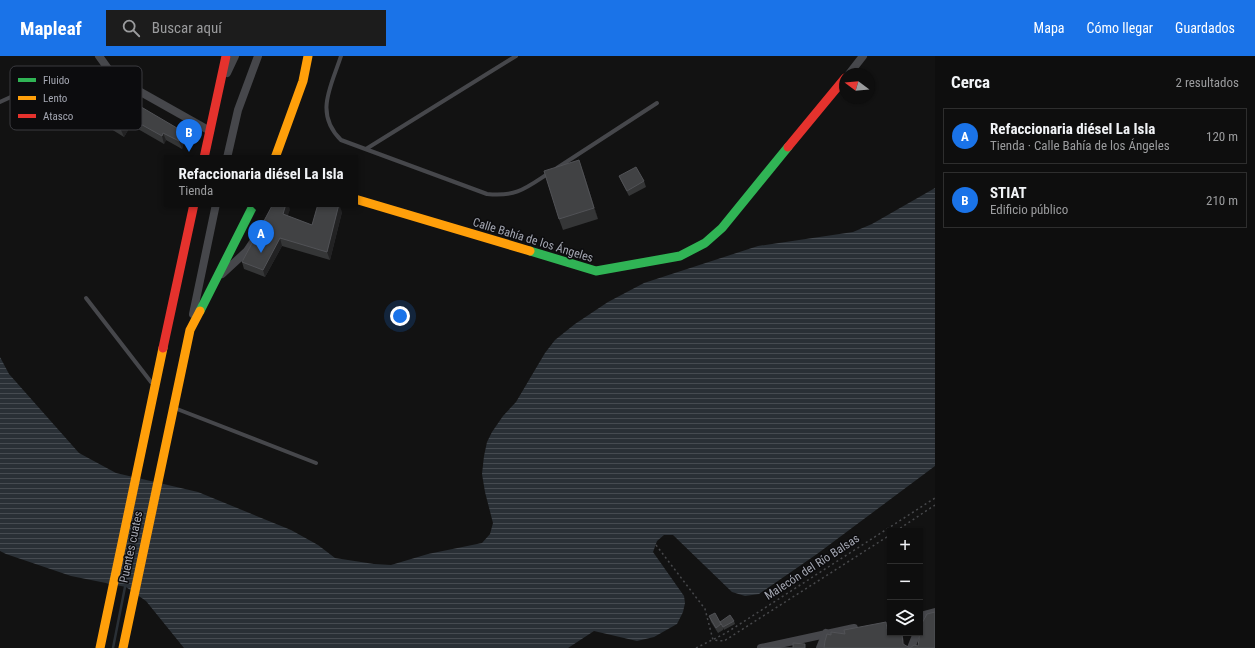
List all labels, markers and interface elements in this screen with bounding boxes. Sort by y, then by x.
search box [106,10,386,46]
text: Mapleaf [20,17,82,40]
icon: search [120,17,142,39]
text: Buscar aquí [152,19,222,37]
text: Mapa [1034,20,1065,36]
text: Cómo llegar [1087,20,1153,36]
text: Guardados [1175,20,1235,36]
legend [10,66,142,130]
north arrow [839,68,875,104]
text: Cerca [951,72,990,92]
text: Fluido [43,74,70,87]
text: 2 resultados [1175,75,1239,90]
text: Lento [43,92,68,105]
text: Atasco [43,110,74,123]
pin: B [176,119,202,152]
text: Refaccionaria diésel La Isla [990,120,1155,138]
text: A [961,129,969,144]
text: 120 m [1206,129,1238,144]
text: Tienda · Calle Bahía de los Ángeles [990,138,1170,153]
popup [164,155,358,207]
text: Refaccionaria diésel La Isla [178,165,344,183]
text: Tienda [178,183,213,198]
text: STIAT [990,184,1027,202]
text: B [961,193,969,208]
text: 210 m [1206,193,1238,208]
text: Edificio público [990,202,1068,217]
street label: Calle Bahía de los Ángeles [471,214,595,265]
pin: A [248,220,274,253]
your location [390,306,410,326]
street label: Puentes cuates [117,510,145,584]
map controls [887,528,923,636]
button: + [887,528,923,564]
street label: Malecón del Río Balsas [762,531,862,603]
button: − [887,564,923,600]
button: layers [887,600,923,636]

